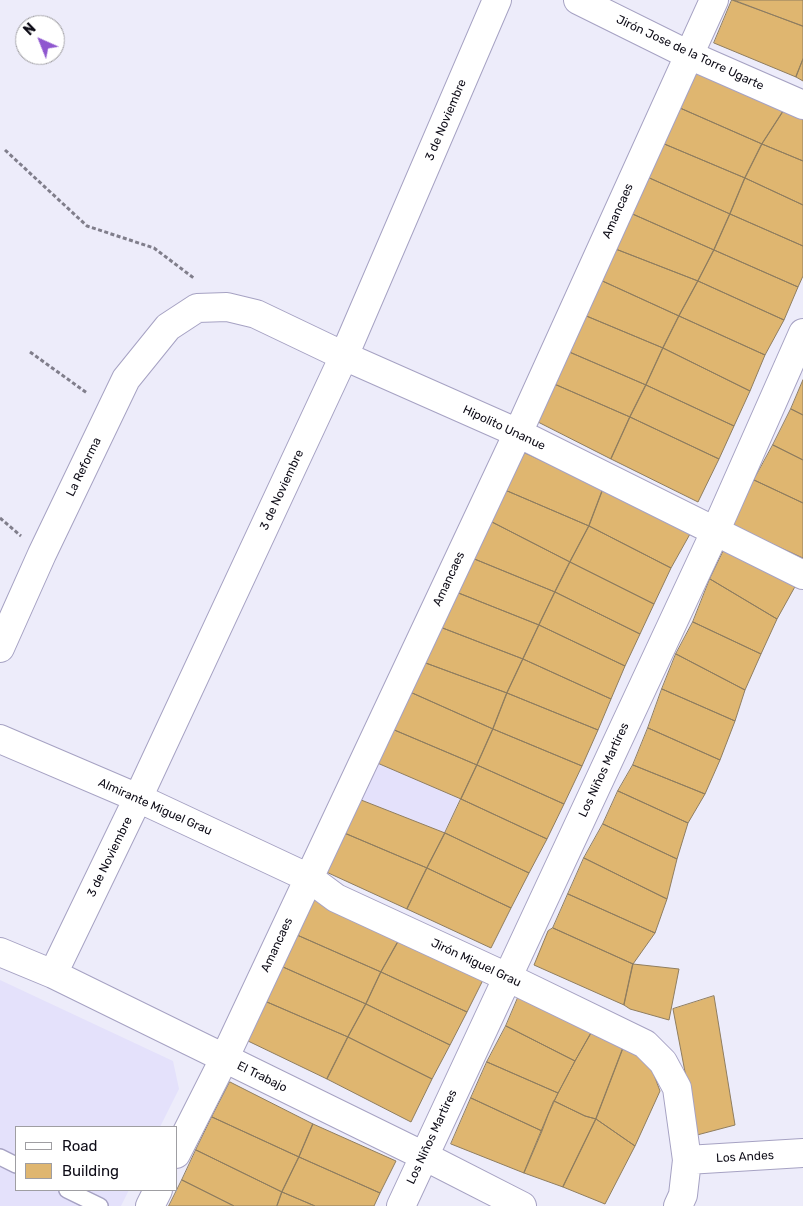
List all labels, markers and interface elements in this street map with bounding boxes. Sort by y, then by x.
street label: Jirón Jose de la Torre Ugarte [614,12,766,94]
north arrow [15,15,65,65]
text: N [20,20,39,39]
street label: 3 de Noviembre [422,77,470,163]
street label: Amancaes [599,181,637,241]
street label: Hipolito Unanue [460,403,548,453]
street label: La Reforma [63,435,105,499]
street label: 3 de Noviembre [257,447,307,533]
street label: Amancaes [430,549,468,609]
street label: Los Niños Martires [576,720,632,820]
street label: Almirante Miguel Grau [96,775,214,839]
street label: 3 de Noviembre [84,815,136,899]
street label: Amancaes [258,915,296,975]
street label: Jirón Miguel Grau [429,936,523,990]
street label: El Trabajo [235,1059,289,1095]
street label: Los Niños Martires [404,1087,460,1187]
legend [15,1126,178,1191]
text: Road [62,1137,98,1155]
street label: Los Andes [716,1148,774,1166]
text: Building [62,1162,119,1180]

